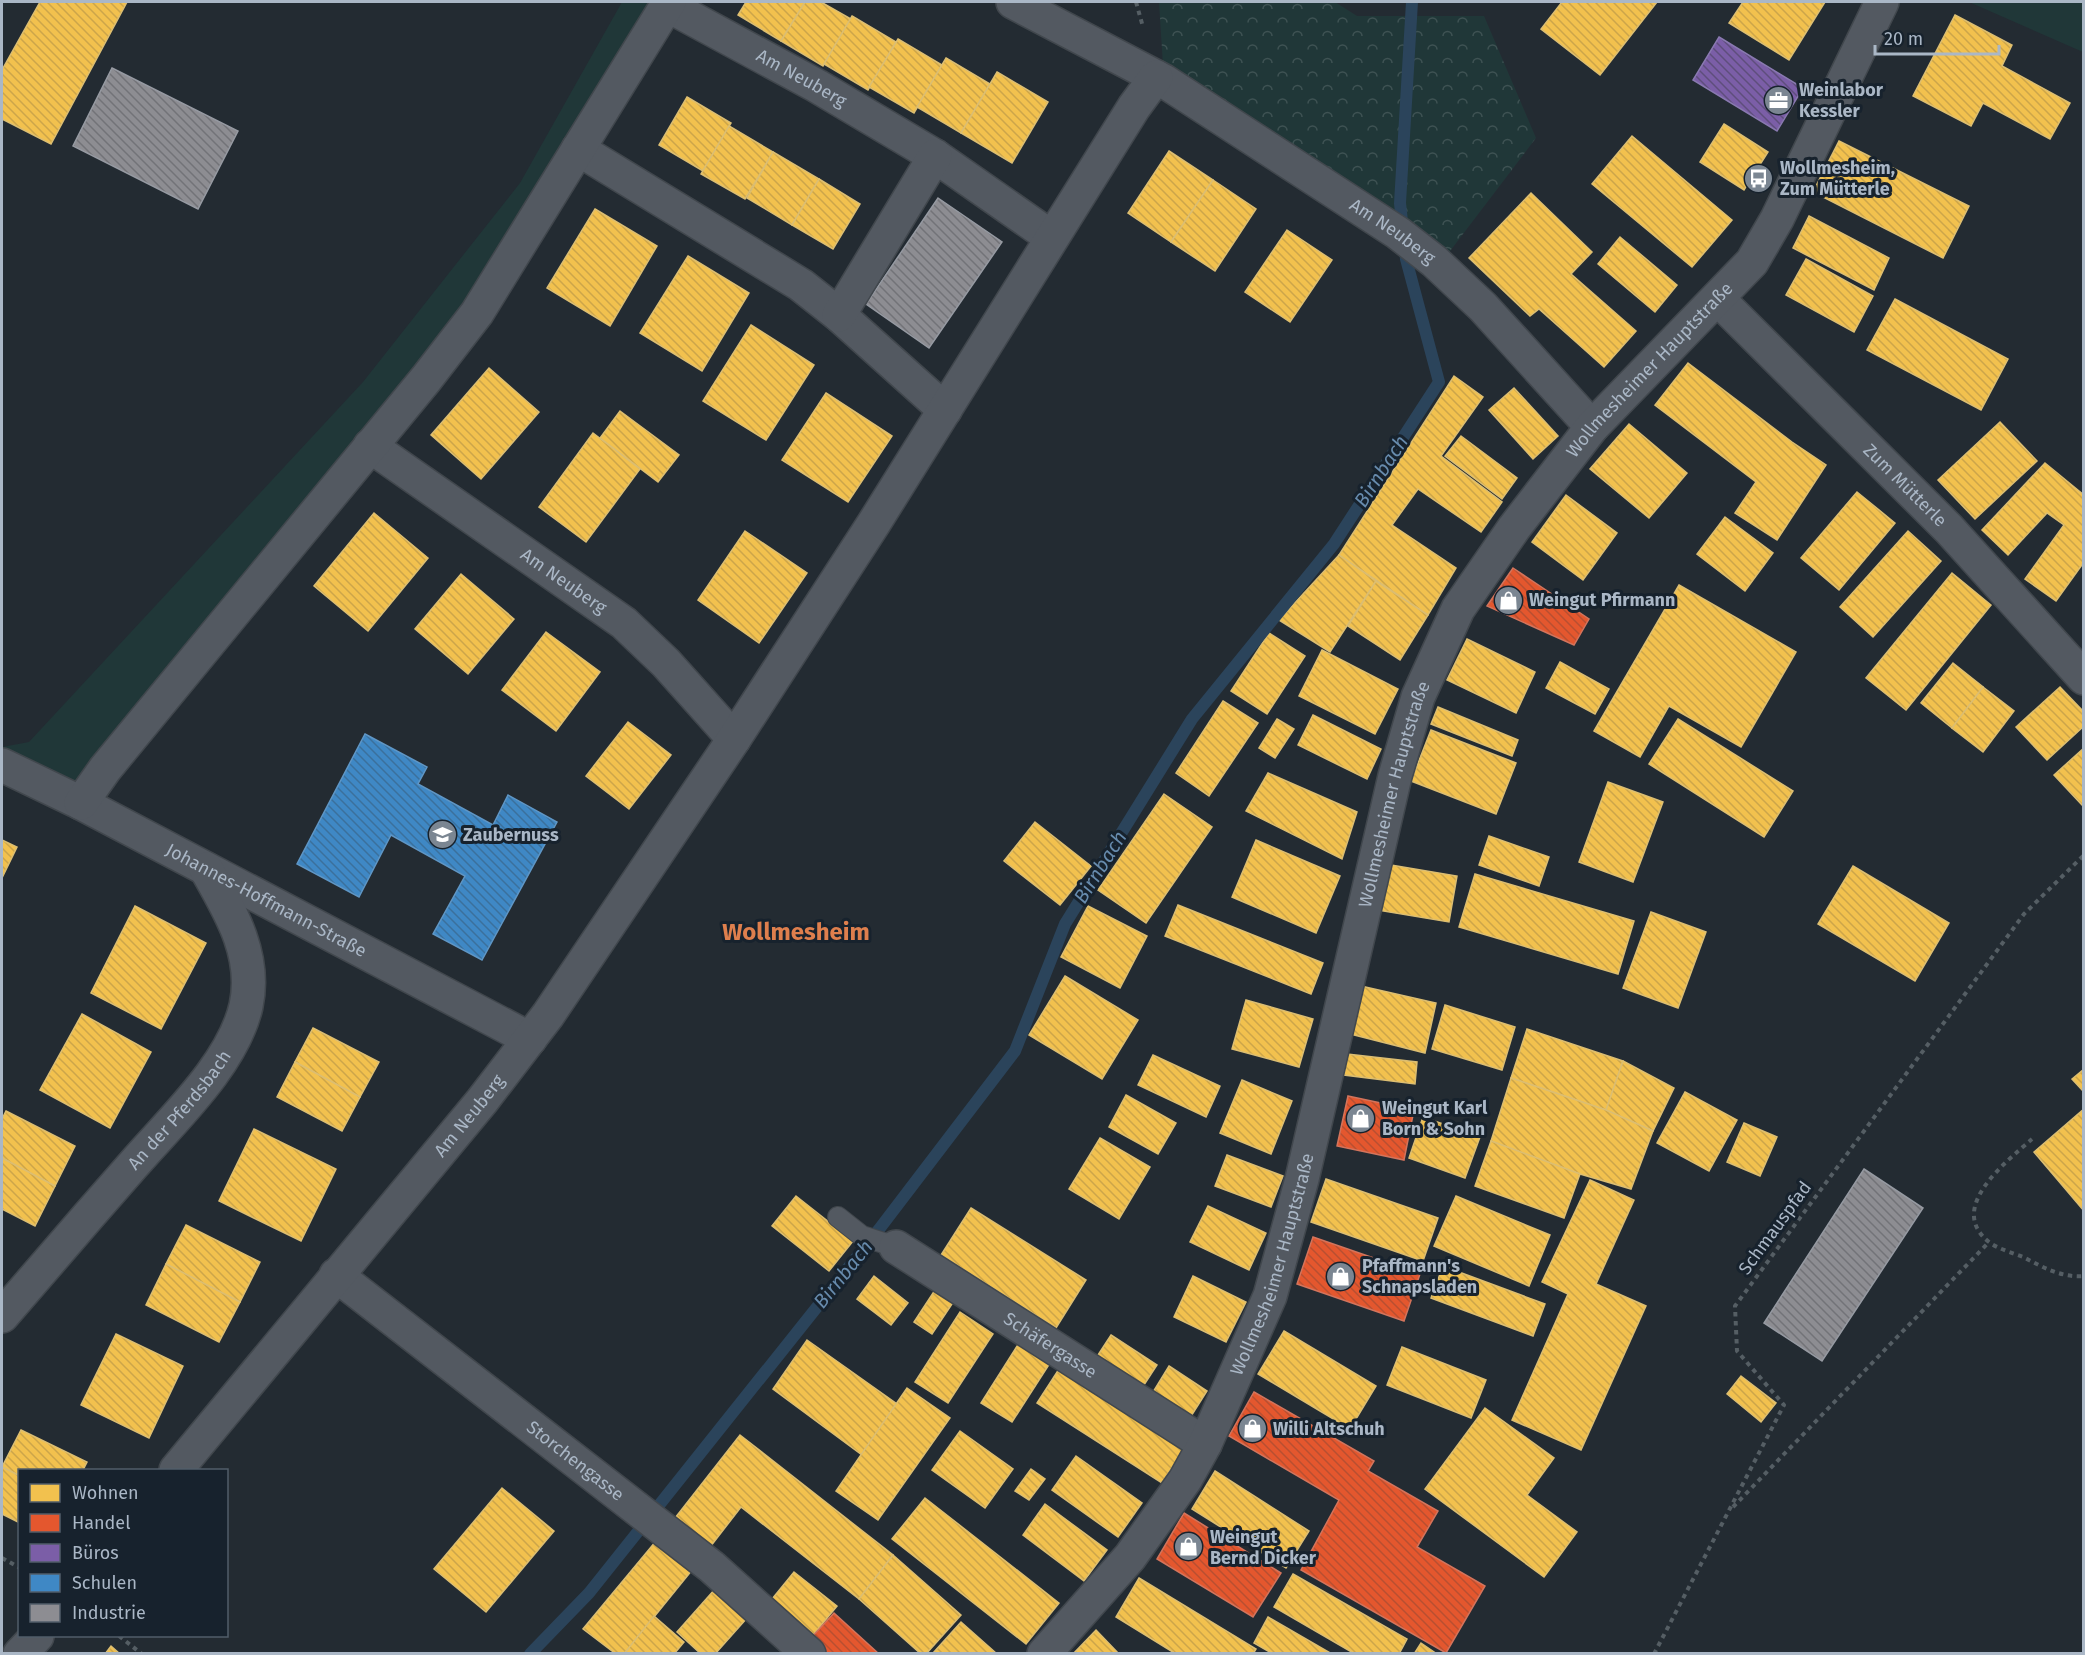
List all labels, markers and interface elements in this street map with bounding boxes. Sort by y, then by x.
scale bar [1875,18,2000,56]
text: 20 m [1884,28,1923,50]
street label: Am Neuberg [753,44,851,112]
place label: Weinlabor Kessler [1799,79,1884,122]
office icon: Weinlabor Kessler [1762,84,1794,116]
place label: Wollmesheim, Zum Mütterle [1780,157,1895,200]
bus stop icon: Wollmesheim, Zum Mütterle [1743,162,1775,194]
street label: Am Neuberg [1346,194,1440,269]
street label: Wollmesheimer Hauptstraße [1562,278,1737,462]
water label: Birnbach [1349,431,1413,511]
street label: Zum Mütterle [1859,439,1951,531]
street label: Am Neuberg [516,543,611,619]
shop icon: Weingut Pfirmann [1492,584,1524,616]
place label: Weingut Pfirmann [1529,589,1675,611]
street label: Wollmesheimer Hauptstraße [1354,678,1435,910]
school or university icon: Zaubernuss [426,819,458,851]
place label: Zaubernuss [463,824,559,846]
water label: Birnbach [1068,826,1132,908]
street label: Johannes-Hoffmann-Straße [162,839,370,962]
district label: Wollmesheim [722,918,870,946]
street label: An der Pferdsbach [123,1046,236,1174]
street label: Am Neuberg [429,1070,510,1161]
place label: Weingut Karl Born & Sohn [1382,1097,1488,1140]
shop icon: Weingut Karl Born & Sohn [1345,1102,1377,1134]
street label: Wollmesheimer Hauptstraße [1225,1151,1319,1379]
street label: Schmauspfad [1734,1177,1816,1279]
water label: Birnbach [808,1235,878,1313]
place label: Pfaffmann's Schnapsladen [1362,1255,1477,1298]
shop icon: Pfaffmann's Schnapsladen [1325,1260,1357,1292]
street label: Schäfergasse [1000,1308,1101,1383]
shop icon: Willi Altschuh [1236,1413,1268,1445]
street label: Storchengasse [522,1416,629,1506]
place label: Willi Altschuh [1273,1418,1385,1440]
legend [18,1469,228,1637]
text: Wohnen [72,1482,139,1504]
text: Handel [72,1512,130,1534]
place label: Weingut Bernd Dicker [1210,1526,1317,1569]
shop icon: Weingut Bernd Dicker [1173,1531,1205,1563]
text: Büros [72,1542,119,1564]
text: Schulen [72,1572,137,1594]
text: Industrie [72,1602,146,1624]

